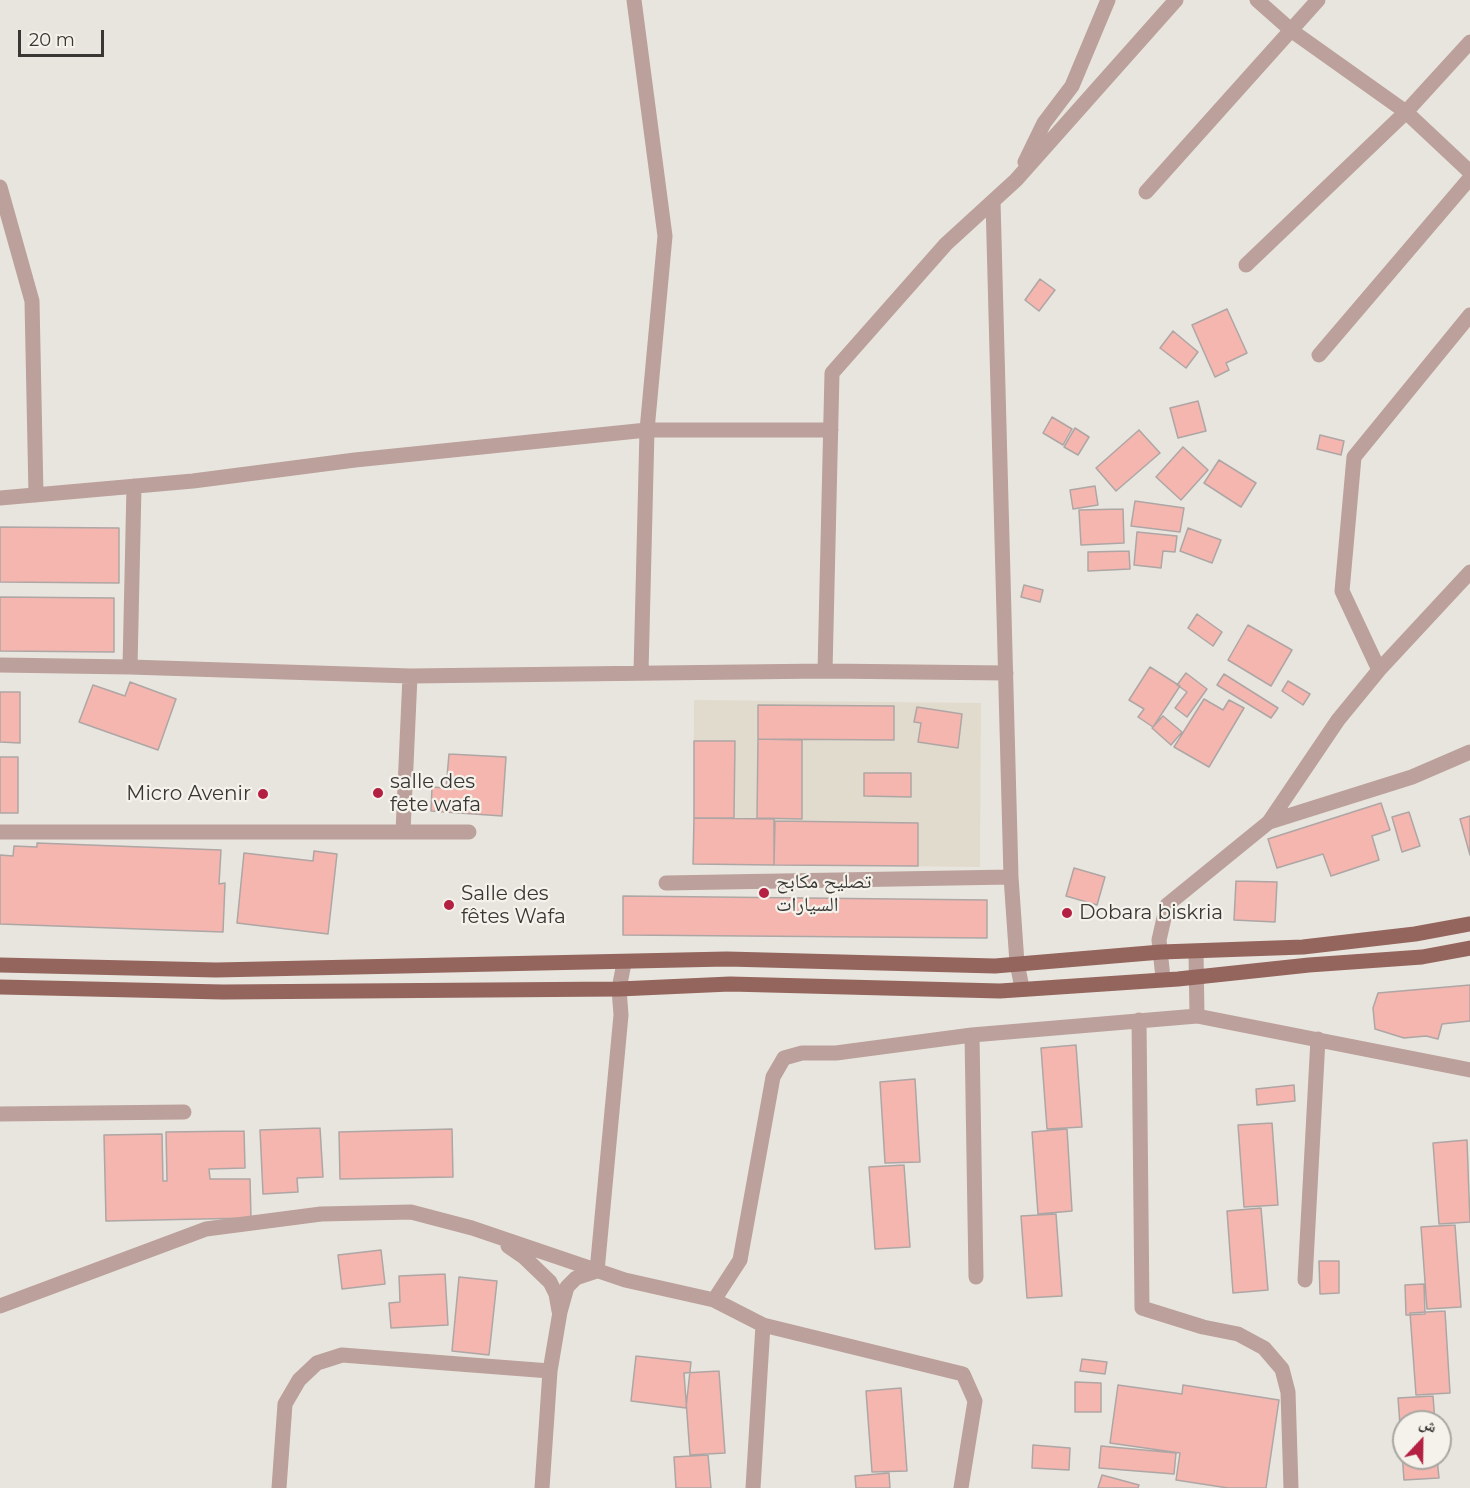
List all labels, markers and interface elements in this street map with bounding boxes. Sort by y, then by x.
scale bar [21,18,106,56]
text: 20 m [29,29,75,51]
place label: salle des fete wafa [390,770,481,817]
place label: Micro Avenir [126,782,251,806]
marker: salle des fete wafa [371,786,385,800]
marker: Micro Avenir [256,787,270,801]
place label: تصليح مكابح السيارات [776,870,871,917]
place label: Salle des fêtes Wafa [461,882,566,929]
marker: تصليح مكابح السيارات [757,886,771,900]
marker: Salle des fêtes Wafa [442,898,456,912]
place label: Dobara biskria [1079,901,1223,925]
marker: Dobara biskria [1060,906,1074,920]
north arrow [1392,1410,1452,1470]
text: ش [1417,1413,1440,1437]

